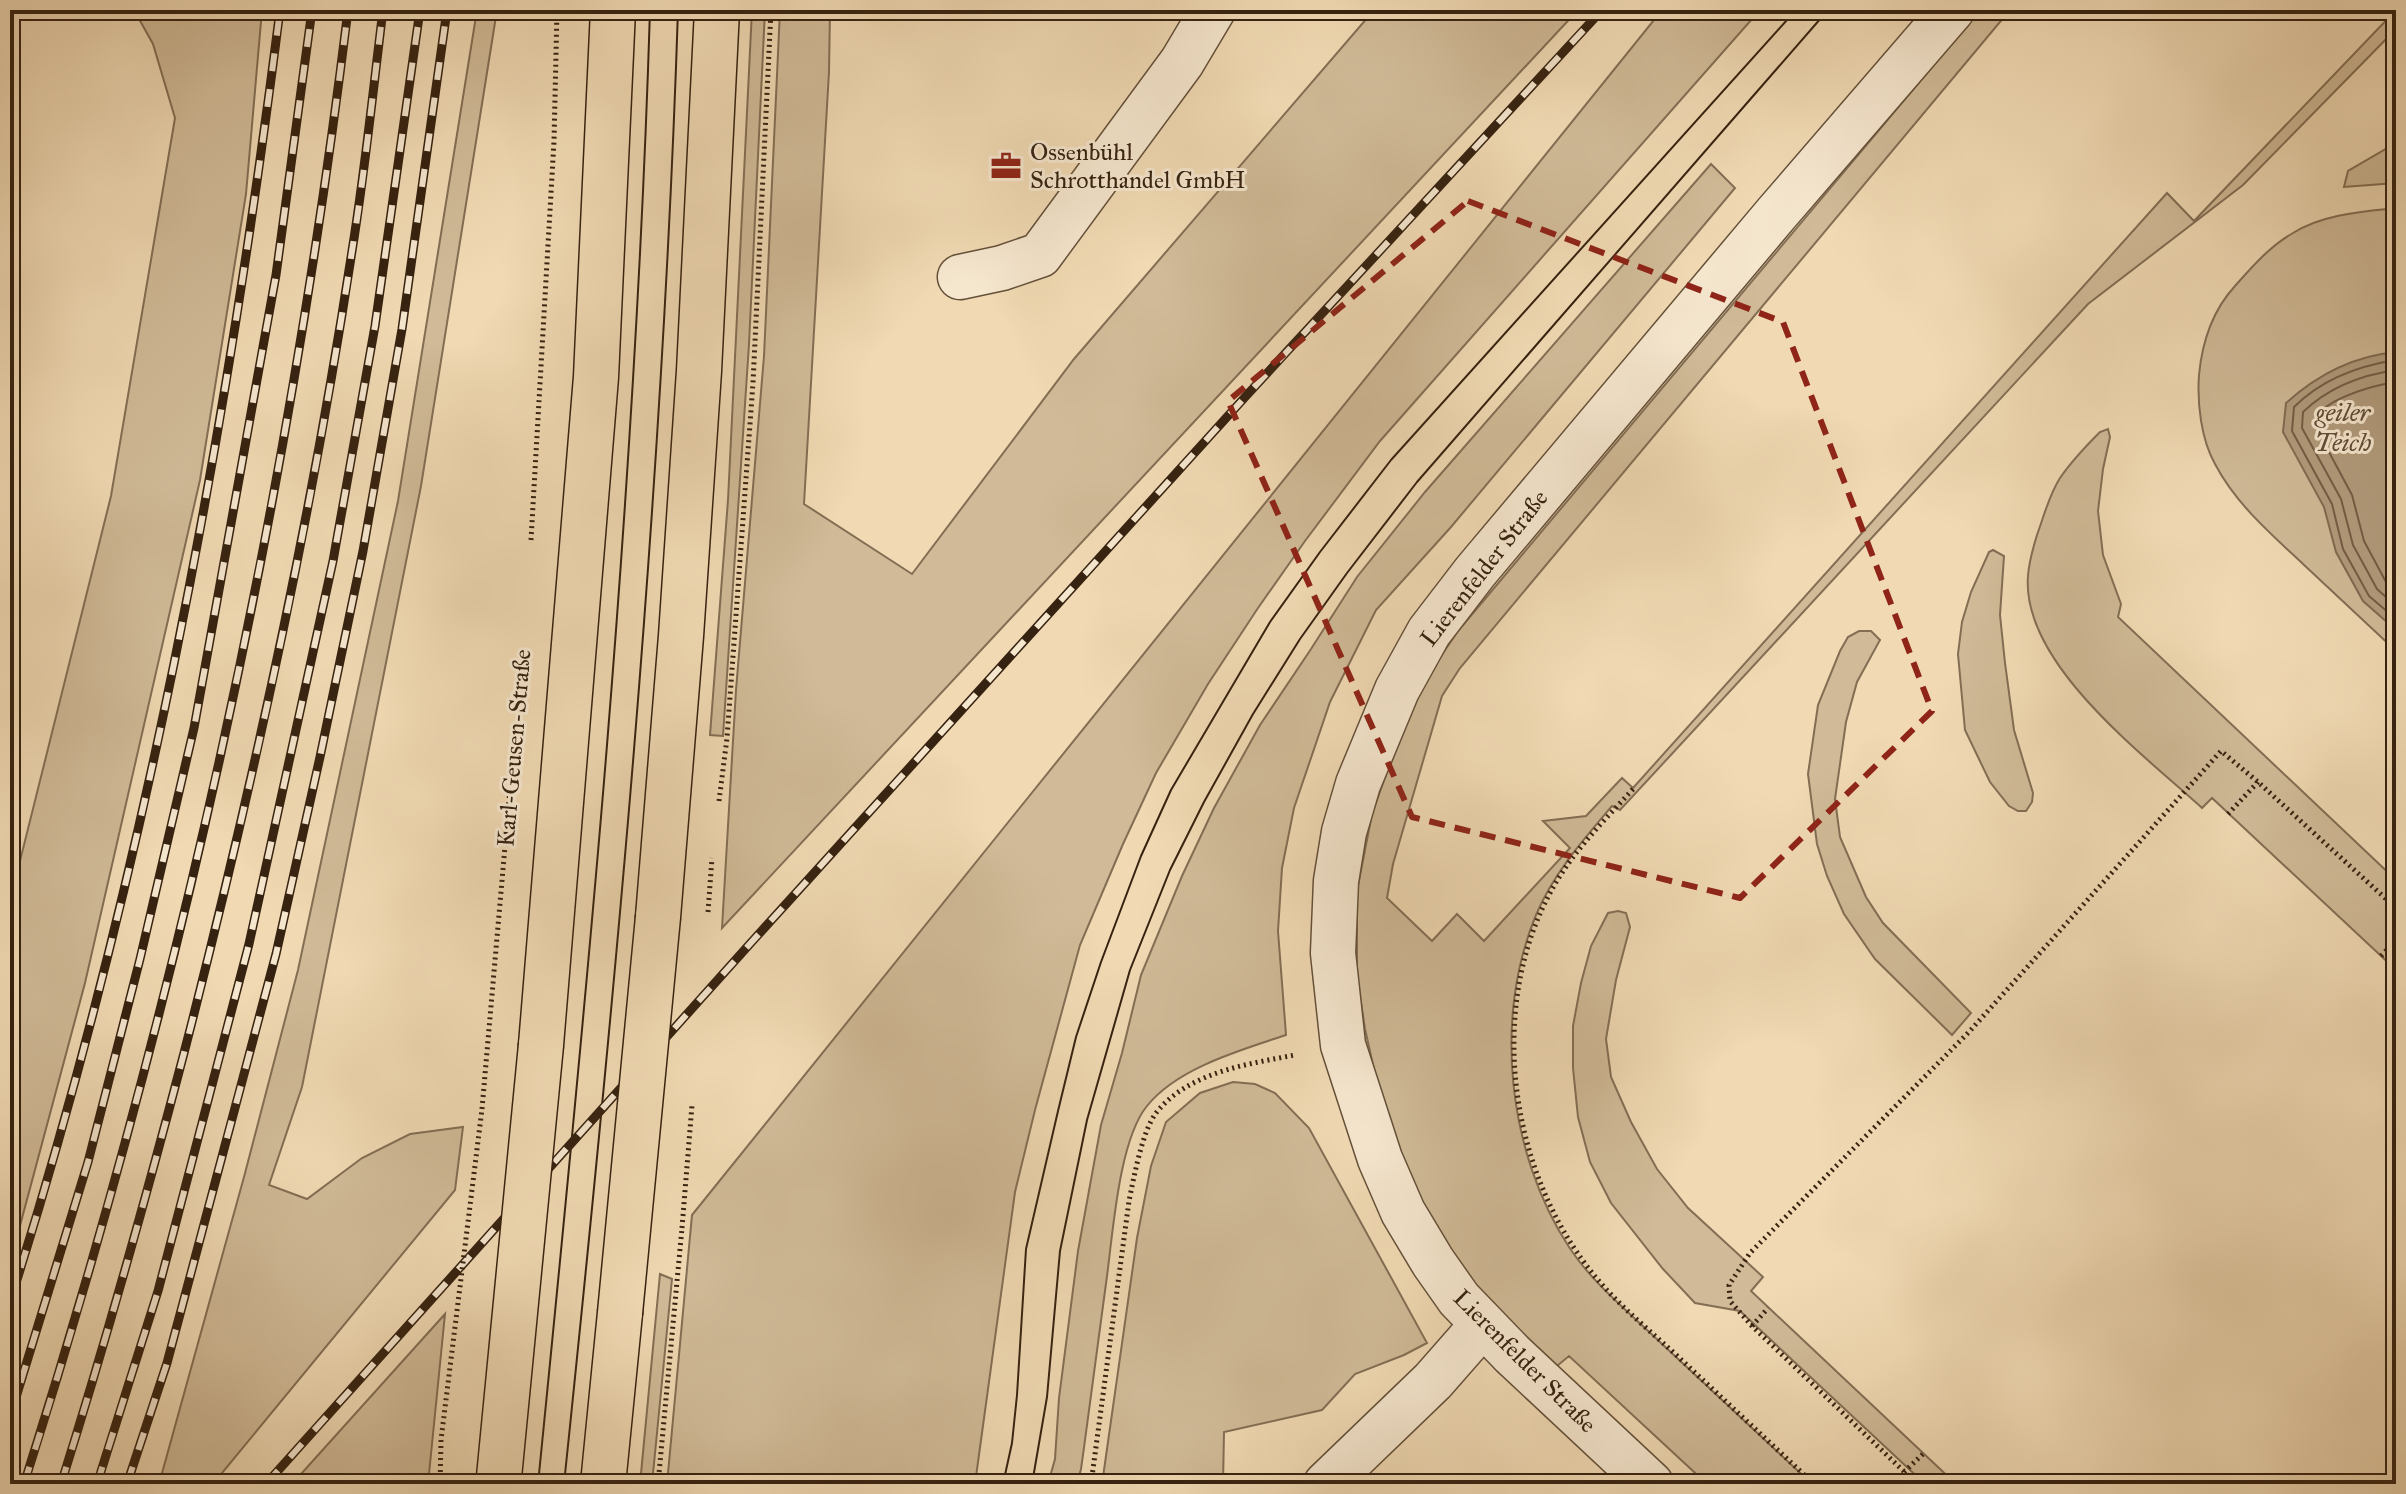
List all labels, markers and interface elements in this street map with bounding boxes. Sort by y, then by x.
place label: Ossenbühl Schrotthandel GmbH [1030,137,1245,195]
office icon: Ossenbühl Schrotthandel GmbH [989,149,1023,183]
water label: geiler Teich [2314,396,2372,458]
street label: Lierenfelder Straße [1414,484,1554,652]
street label: Karl-Geusen-Straße [490,648,538,848]
street label: Lierenfelder Straße [1447,1283,1603,1439]

